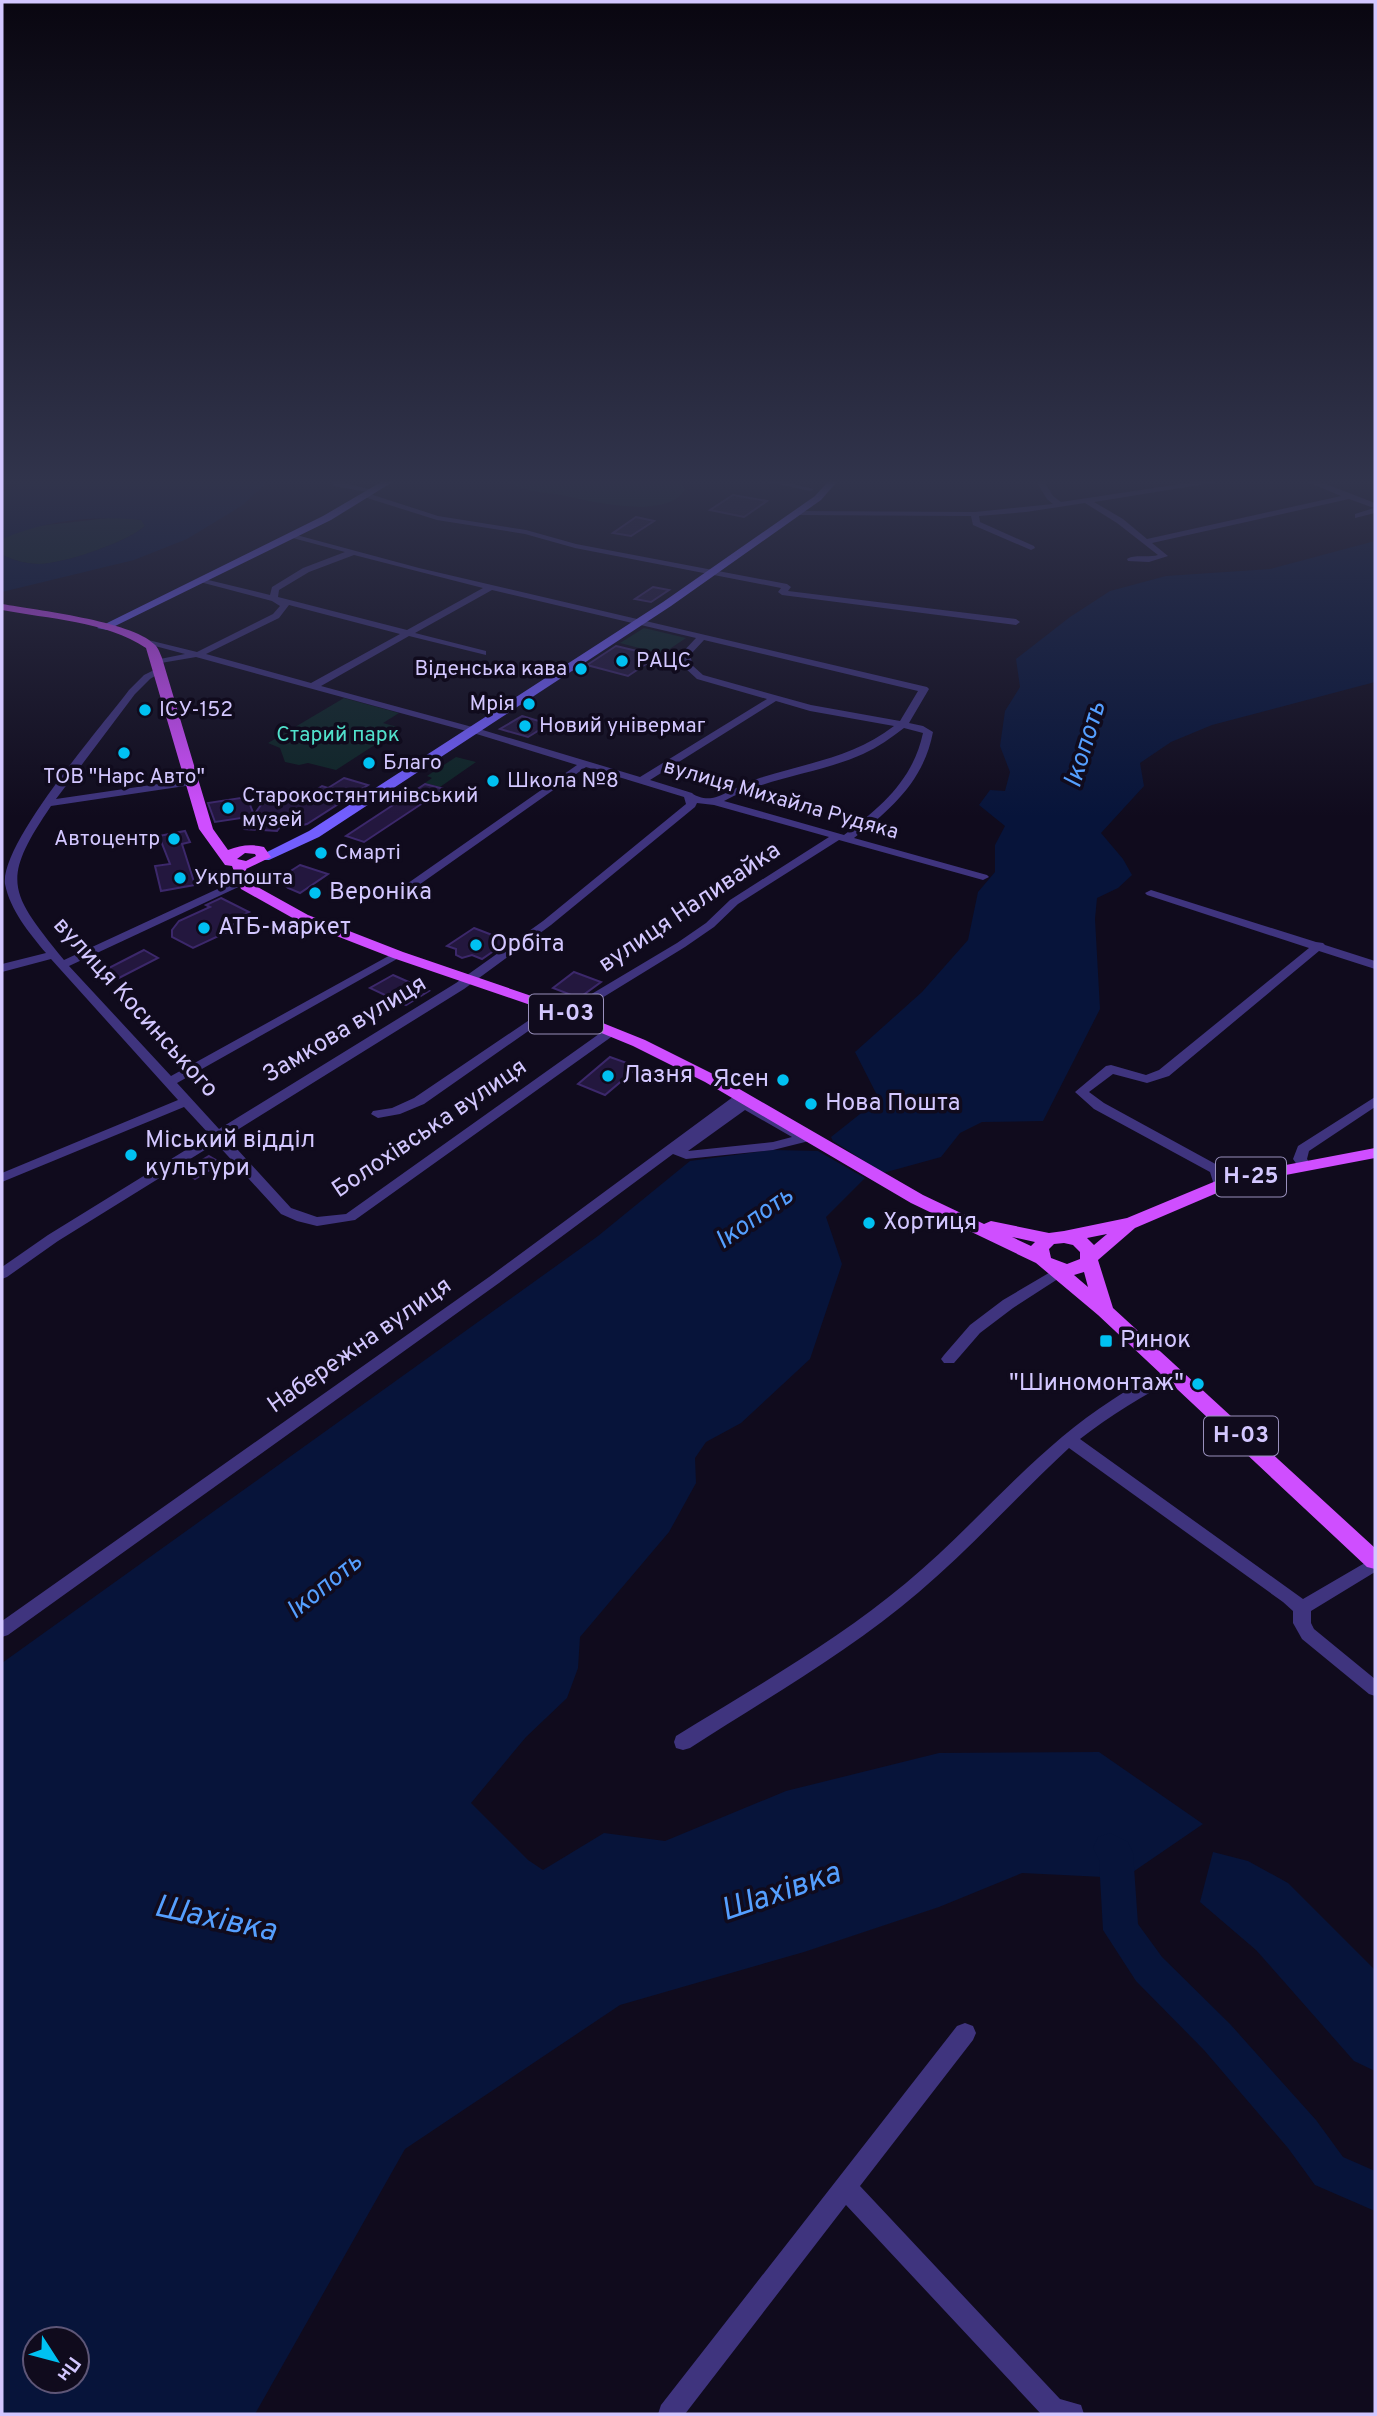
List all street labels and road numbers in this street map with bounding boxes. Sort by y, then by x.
street label: вулиця Михайла Рудяка [660,754,902,846]
street label: вулиця Наливайка [593,836,787,980]
street label: вулиця Косинського [46,911,224,1105]
street label: Замкова вулиця [258,969,432,1091]
road number: Н-03 [529,995,603,1034]
street label: Болохівська вулиця [327,1053,533,1205]
road number: Н-25 [1216,1158,1286,1196]
street label: Набережна вулиця [262,1271,458,1421]
road number: Н-03 [1204,1416,1278,1456]

